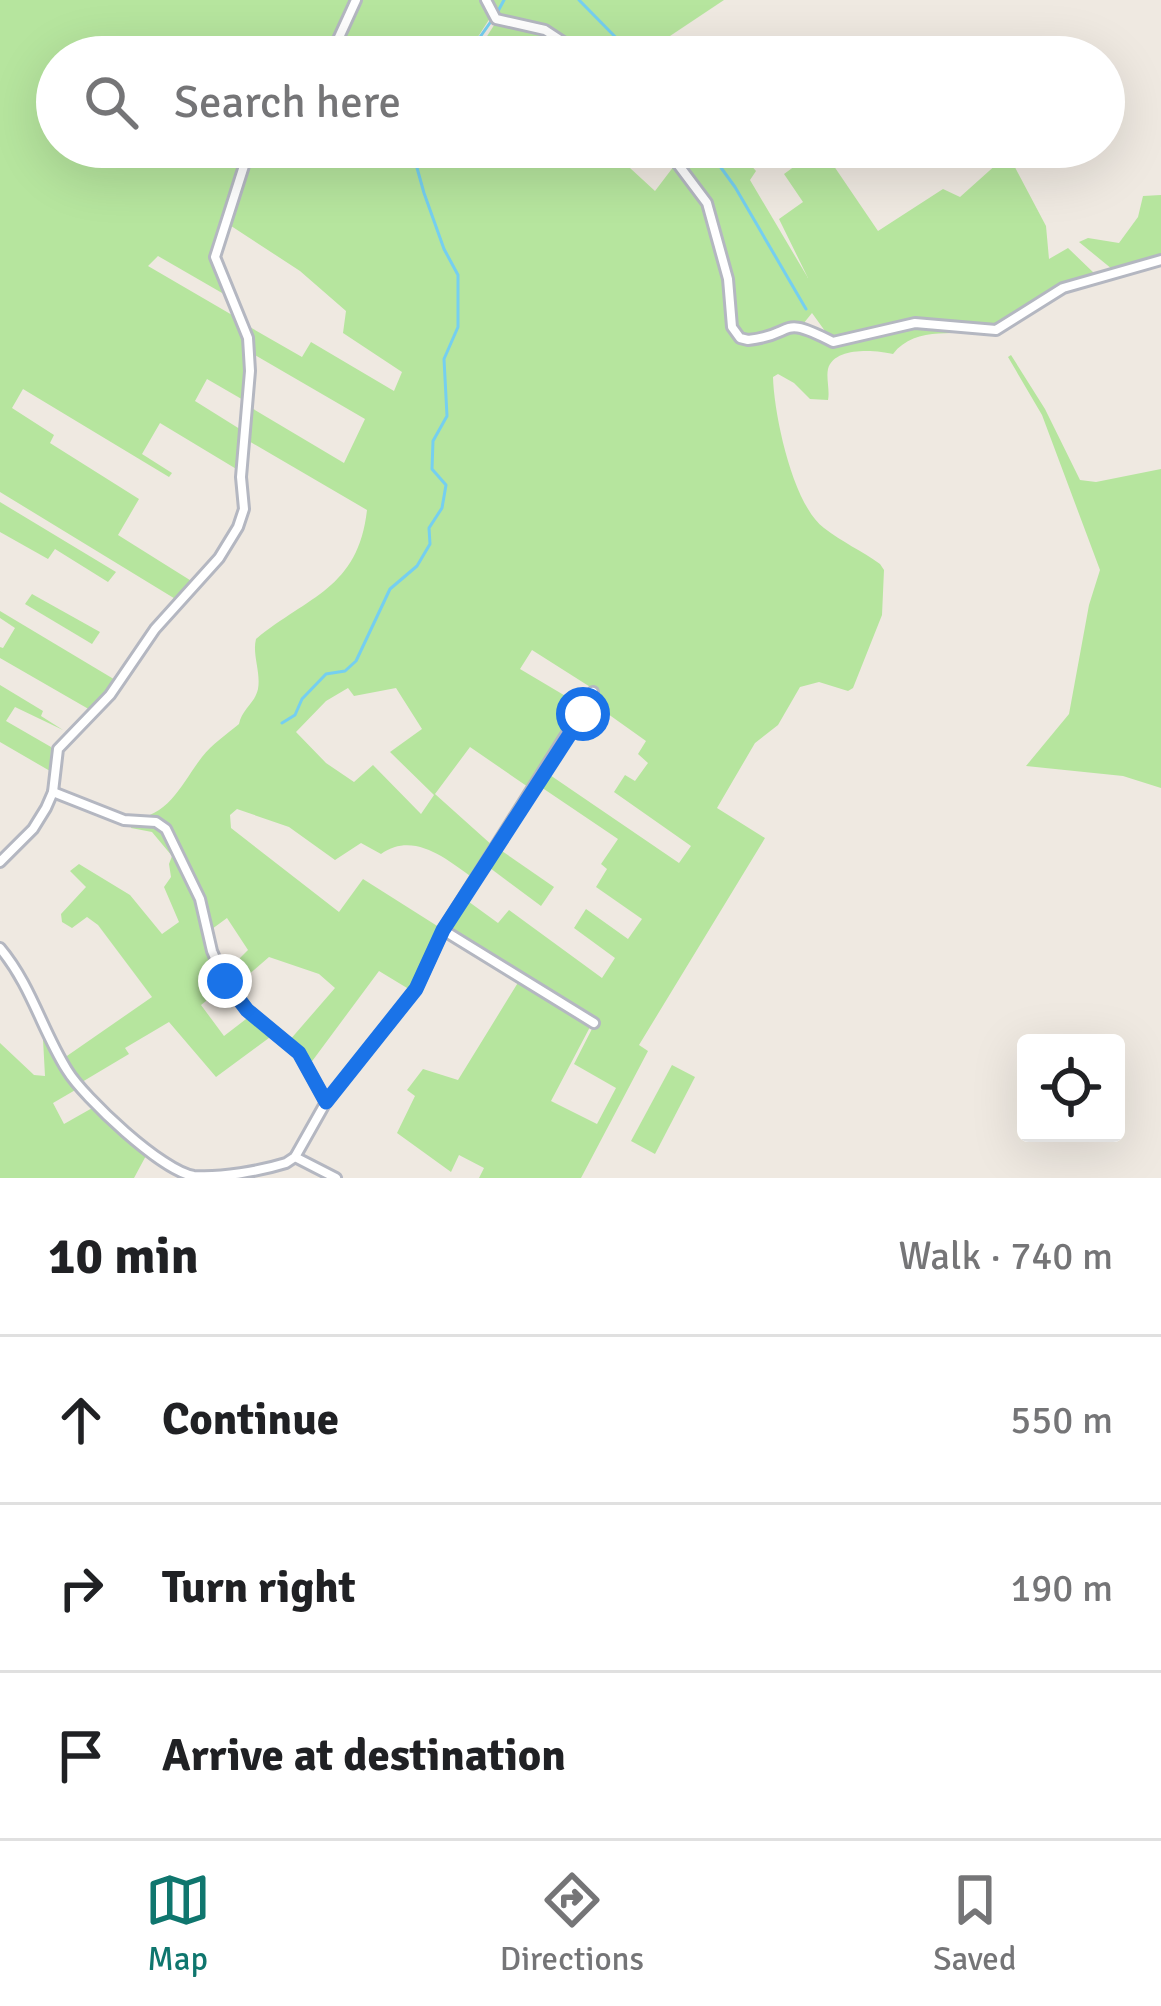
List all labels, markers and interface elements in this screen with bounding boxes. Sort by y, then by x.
search box [36,36,1125,168]
icon: search [78,69,144,135]
text: Search here [174,75,401,130]
route start [556,687,610,741]
route end [198,954,252,1008]
map controls [1017,1034,1125,1142]
button: locate [1017,1034,1125,1142]
text: 10 min [48,1225,199,1288]
text: Walk · 740 m [899,1232,1113,1280]
icon: ahead [48,1387,114,1453]
text: Continue [162,1392,339,1447]
text: 550 m [1010,1396,1113,1444]
icon: right [48,1555,114,1621]
text: Turn right [162,1560,356,1615]
text: 190 m [1010,1564,1113,1612]
icon: arrive [48,1723,114,1789]
text: Arrive at destination [162,1728,566,1783]
tab: Map [145,1867,211,1980]
tab: Directions [500,1867,644,1980]
tab: Saved [933,1867,1016,1980]

